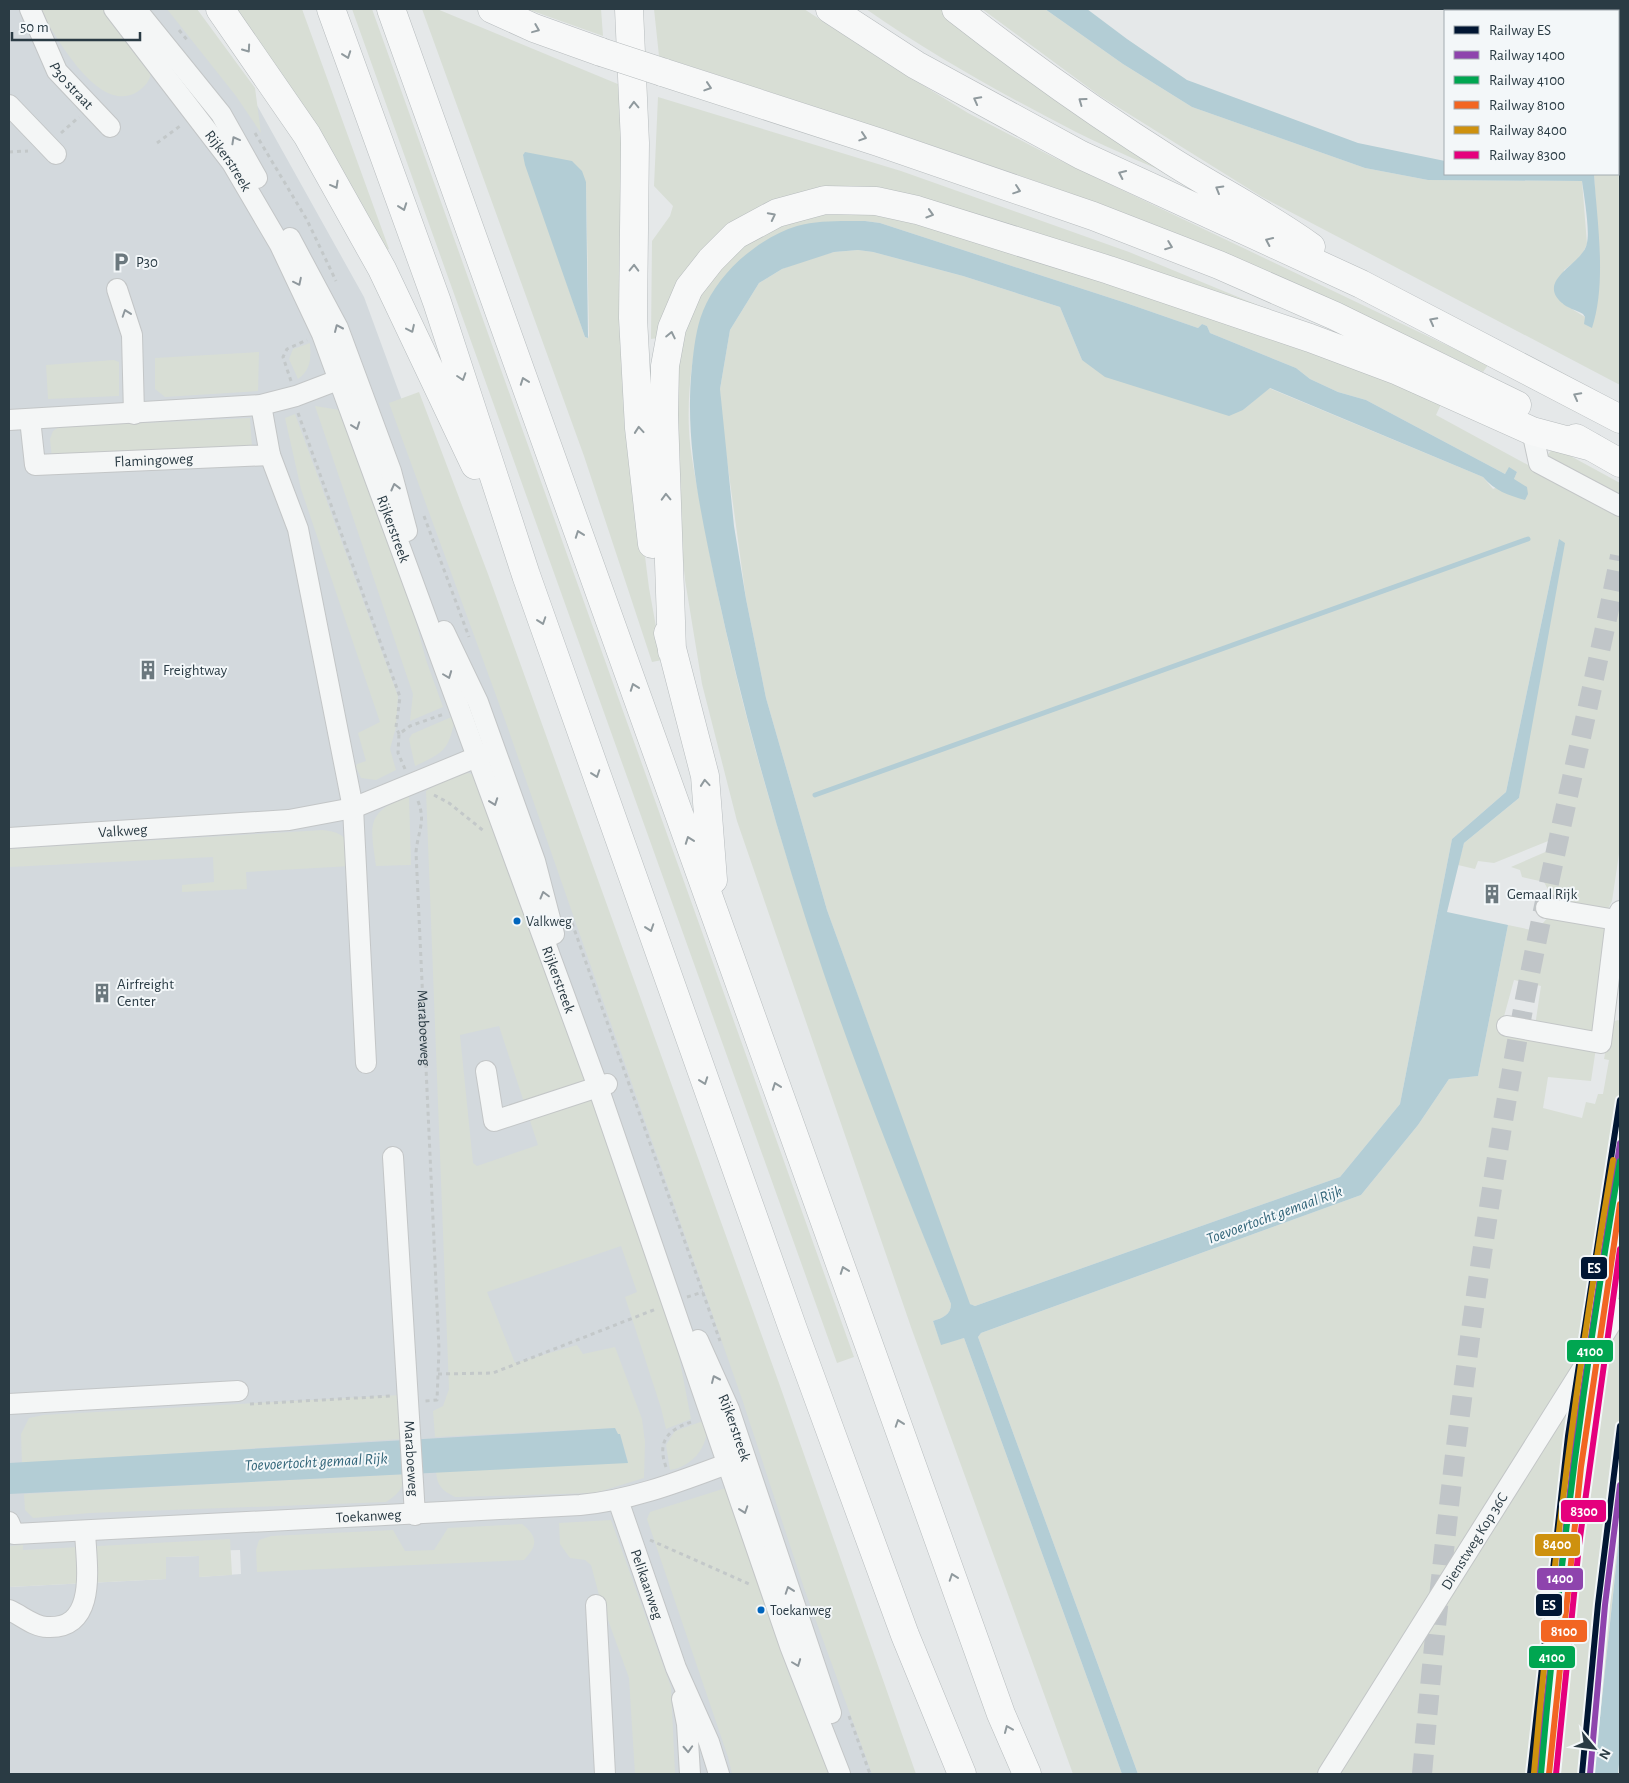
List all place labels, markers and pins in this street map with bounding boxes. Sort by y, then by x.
parking icon: P30 [110,251,132,273]
place label: P30 [136,255,158,270]
building icon: Freightway [137,659,159,681]
place label: Freightway [163,663,228,678]
building icon: Gemaal Rijk [1481,883,1503,905]
place label: Gemaal Rijk [1507,887,1578,902]
place label: Valkweg [526,915,572,929]
marker: Valkweg [512,916,522,926]
place label: Airfreight Center [117,977,174,1009]
building icon: Airfreight Center [91,982,113,1004]
place label: Toekanweg [770,1604,831,1618]
marker: Toekanweg [756,1605,766,1615]

